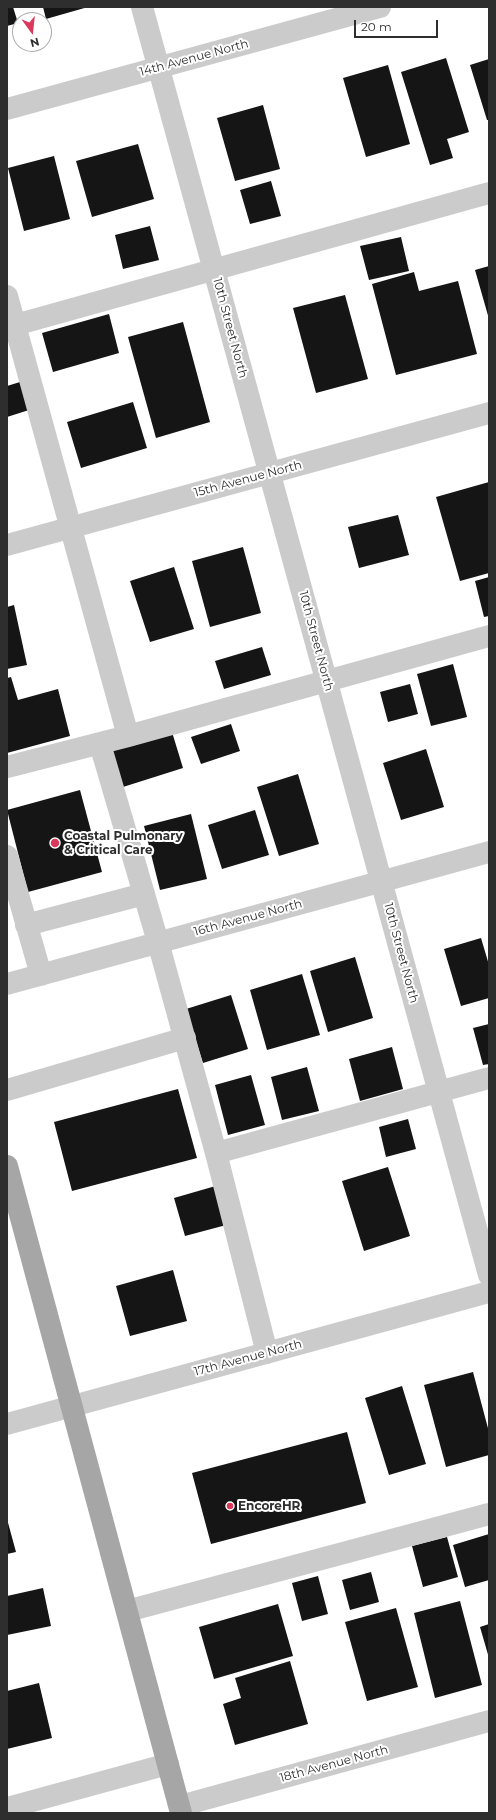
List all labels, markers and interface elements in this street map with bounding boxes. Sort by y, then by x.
north arrow [12,12,52,52]
scale bar [356,12,440,38]
text: 20 m [361,19,392,34]
text: N [29,35,41,51]
street label: 14th Avenue North [138,37,250,79]
street label: 10th Street North [210,276,250,380]
street label: 15th Avenue North [193,458,303,500]
street label: 10th Street North [296,589,336,693]
place label: Coastal Pulmonary & Critical Care [64,829,183,857]
marker: Coastal Pulmonary & Critical Care [49,837,61,849]
street label: 16th Avenue North [192,897,304,939]
street label: 10th Street North [381,901,421,1005]
street label: 17th Avenue North [193,1337,303,1379]
place label: EncoreHR [238,1499,300,1513]
marker: EncoreHR [225,1501,235,1511]
street label: 18th Avenue North [278,1743,390,1785]

